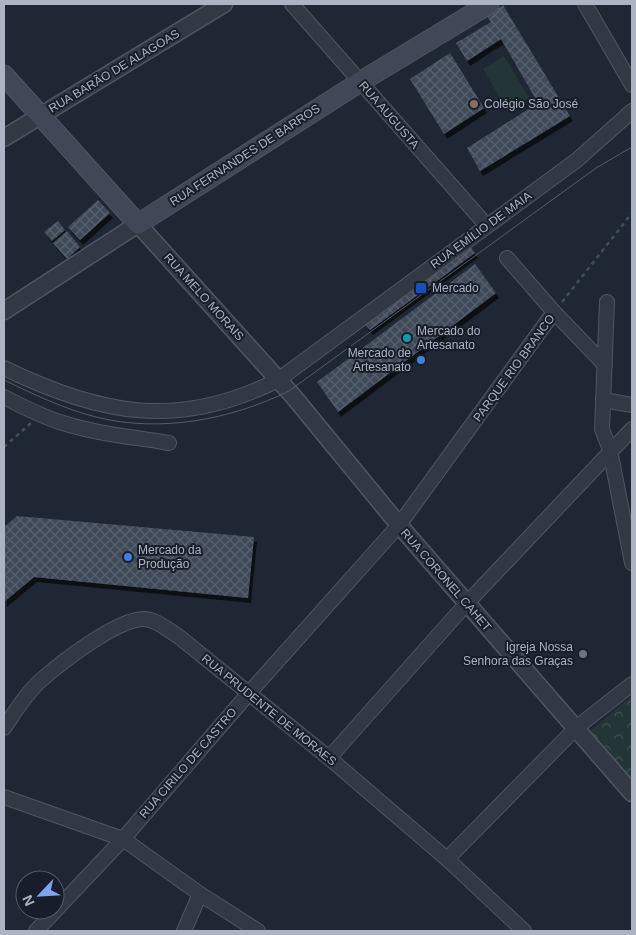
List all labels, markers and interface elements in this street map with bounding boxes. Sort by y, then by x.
street label: RUA BARÃO DE ALAGOAS [46,26,182,116]
street label: RUA AUGUSTA [356,79,422,151]
place label: Colégio São José [484,97,578,111]
marker: Colégio São José [468,98,480,110]
street label: RUA FERNANDES DE BARROS [167,101,323,209]
street label: RUA EMÍLIO DE MAIA [427,188,534,271]
street label: RUA MELO MORAIS [161,250,247,344]
marker: Mercado [414,281,428,295]
place label: Mercado [432,281,479,295]
street label: PARQUE RIO BRANCO [470,312,558,424]
place label: Mercado do Artesanato [417,324,481,352]
marker: Mercado do Artesanato [401,332,413,344]
place label: Mercado de Artesanato [348,346,411,374]
marker: Mercado de Artesanato [415,354,427,366]
street label: RUA CORONEL CAHET [398,526,495,634]
place label: Mercado da Produção [138,543,202,571]
marker: Mercado da Produção [122,551,134,563]
place label: Igreja Nossa Senhora das Graças [463,640,573,668]
marker: Igreja Nossa Senhora das Graças [577,648,589,660]
street label: RUA PRUDENTE DE MORAES [199,651,339,769]
street label: RUA CIRILO DE CASTRO [136,705,240,821]
north arrow [15,870,65,920]
text: N [19,893,38,908]

